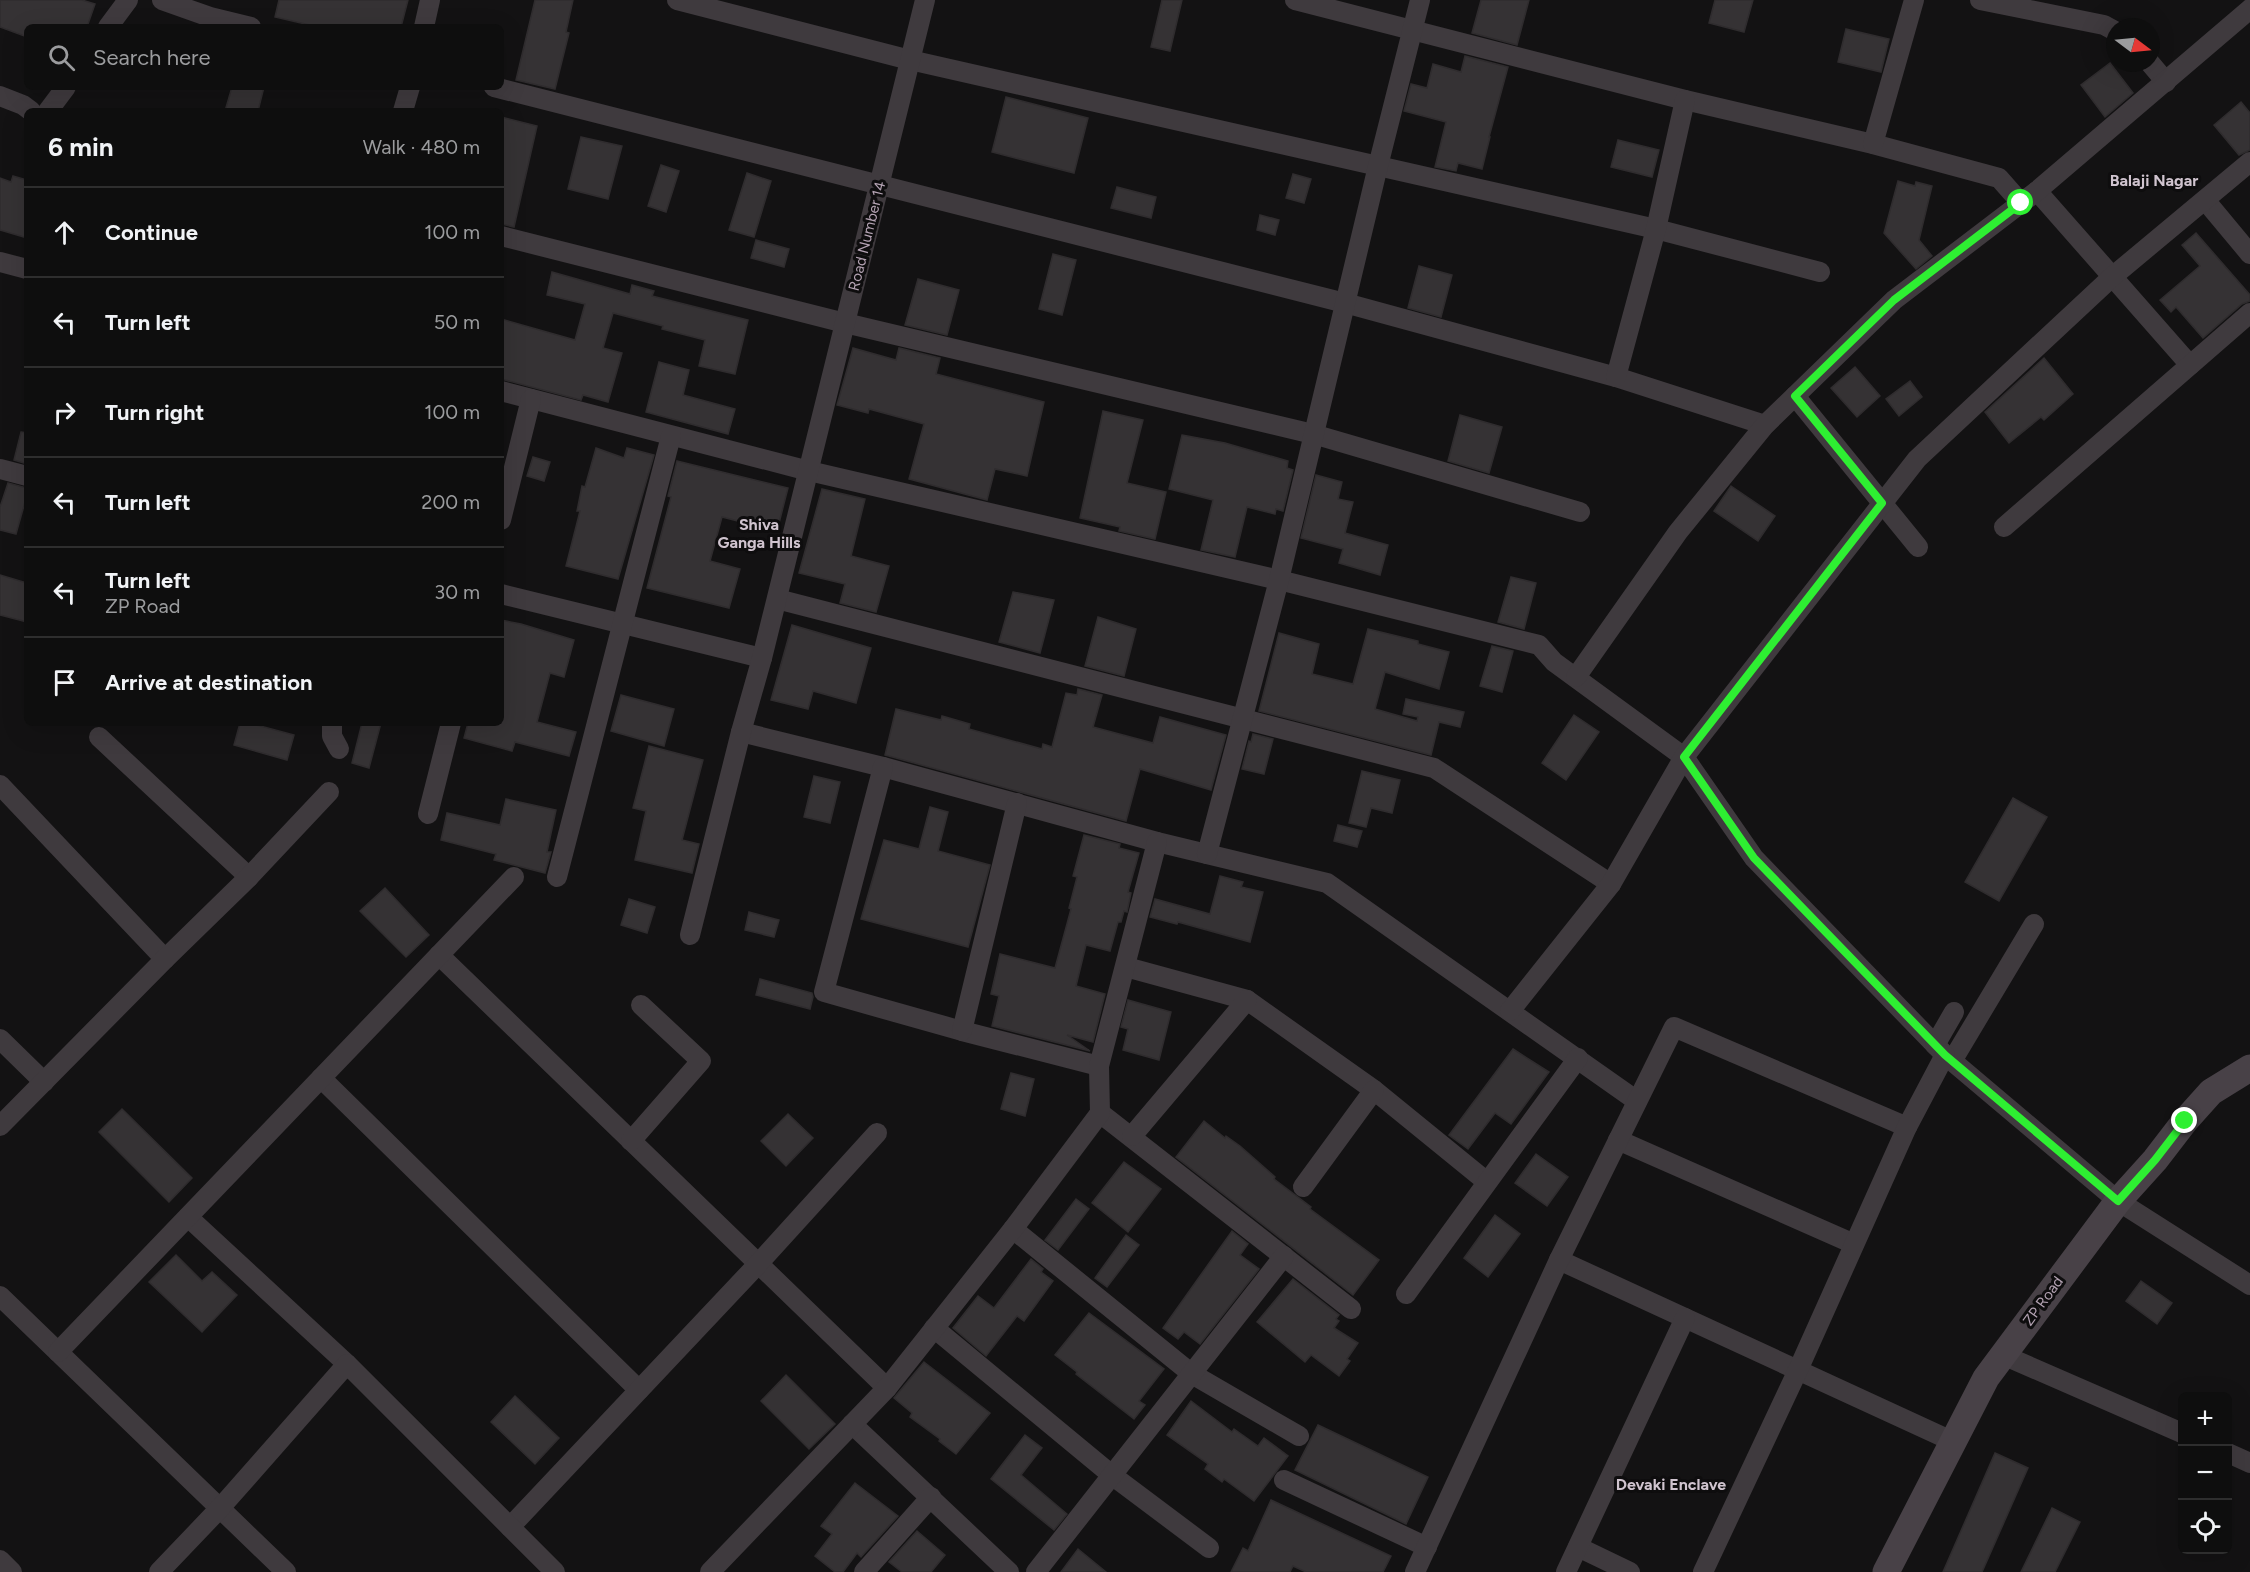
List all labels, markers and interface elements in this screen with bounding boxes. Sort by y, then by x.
north arrow [2106,18,2160,72]
search box [24,24,504,90]
icon: search [45,41,78,74]
text: Search here [93,44,211,71]
text: 6 min [48,131,114,163]
text: Walk · 480 m [363,135,480,159]
district label: Balaji Nagar [2110,171,2198,190]
street label: Road Number 14 [845,179,889,293]
route start [2007,189,2033,215]
icon: ahead [48,216,81,249]
text: Continue [105,219,198,246]
text: 100 m [424,220,480,244]
icon: left [48,306,81,339]
text: Turn left [105,309,191,336]
text: 50 m [434,310,480,334]
icon: right [48,396,81,429]
text: Turn right [105,399,204,426]
text: 100 m [424,400,480,424]
icon: left [48,486,81,519]
text: Turn left [105,489,191,516]
text: 200 m [421,490,480,514]
district label: Shiva Ganga Hills [718,515,801,552]
text: Turn left [105,567,191,594]
icon: left [48,576,81,609]
text: 30 m [434,580,480,604]
text: ZP Road [105,594,180,618]
icon: arrive [48,666,81,699]
text: Arrive at destination [105,669,313,696]
route end [2171,1107,2197,1133]
street label: ZP Road [2019,1273,2067,1329]
map controls [2178,1392,2232,1554]
button: + [2178,1392,2232,1446]
button: − [2178,1446,2232,1500]
district label: Devaki Enclave [1616,1475,1726,1494]
button: locate [2178,1500,2232,1554]

